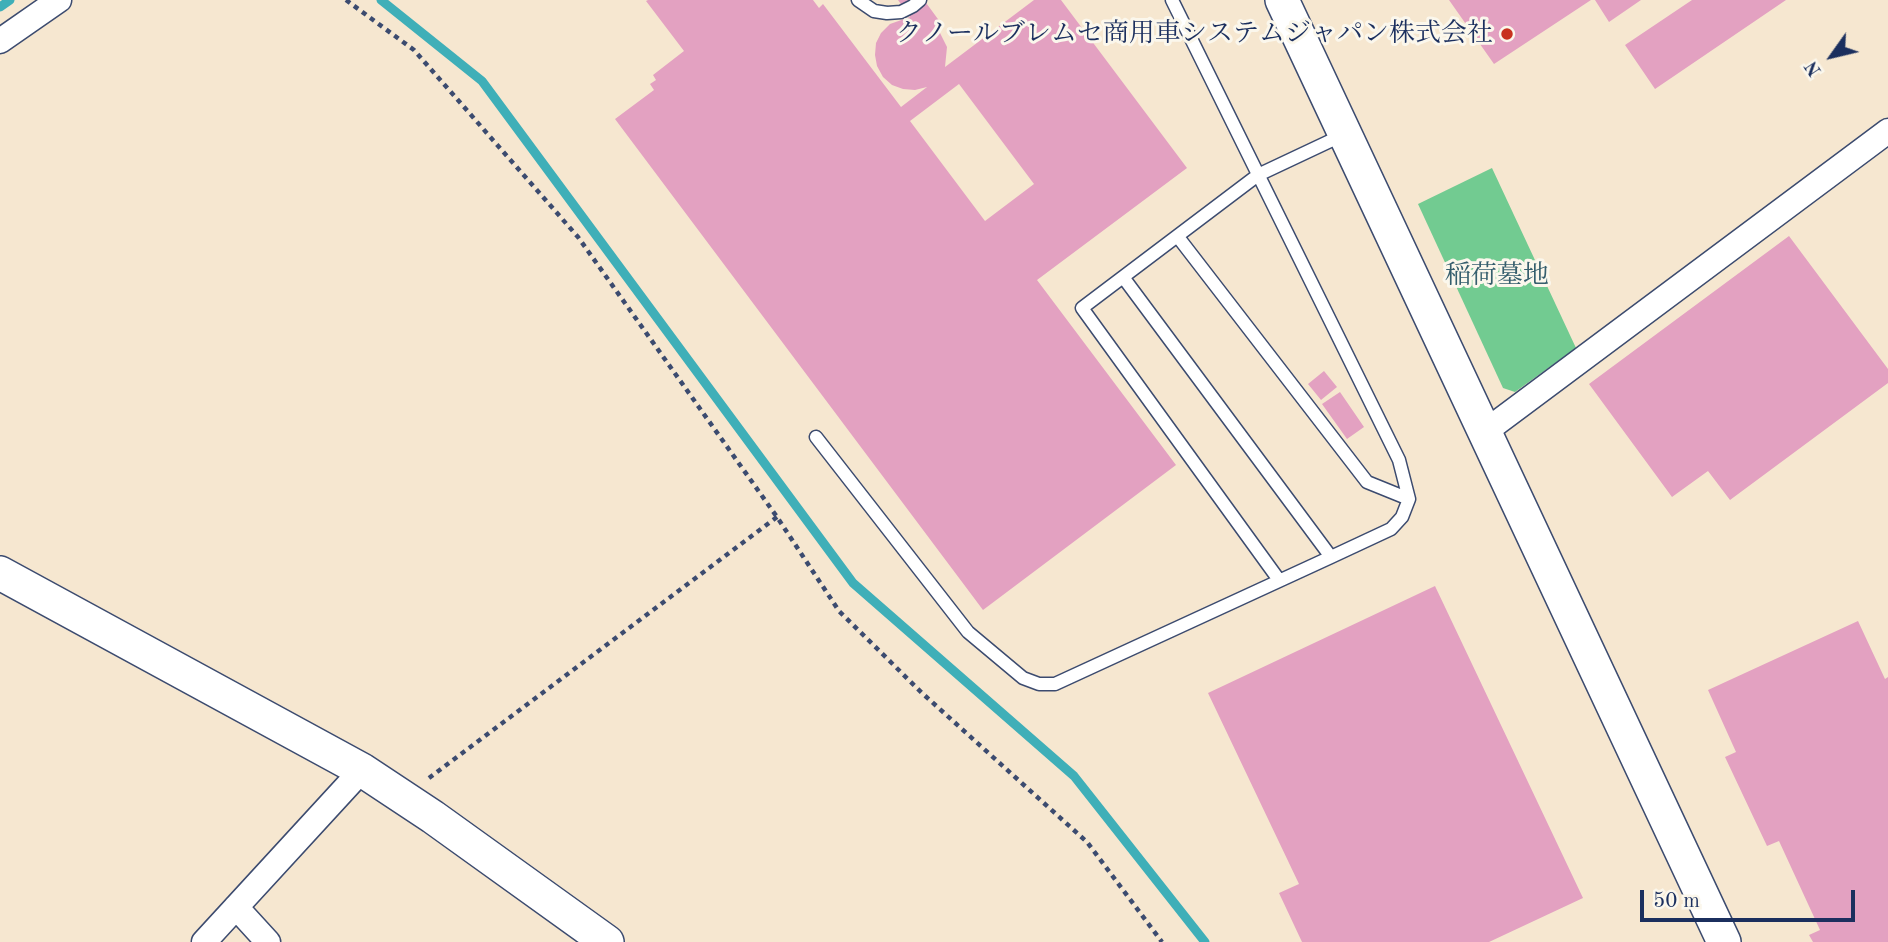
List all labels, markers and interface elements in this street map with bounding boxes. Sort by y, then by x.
place label: クノールブレムセ商用車システムジャパン株式会社 [896,18,1493,50]
north arrow [1797,21,1867,91]
marker: クノールブレムセ商用車システムジャパン株式会社 [1499,26,1515,42]
text: N [1802,57,1826,79]
park label: 稲荷墓地 [1445,260,1549,292]
scale bar [1643,876,1858,920]
text: 50 m [1653,891,1700,912]

